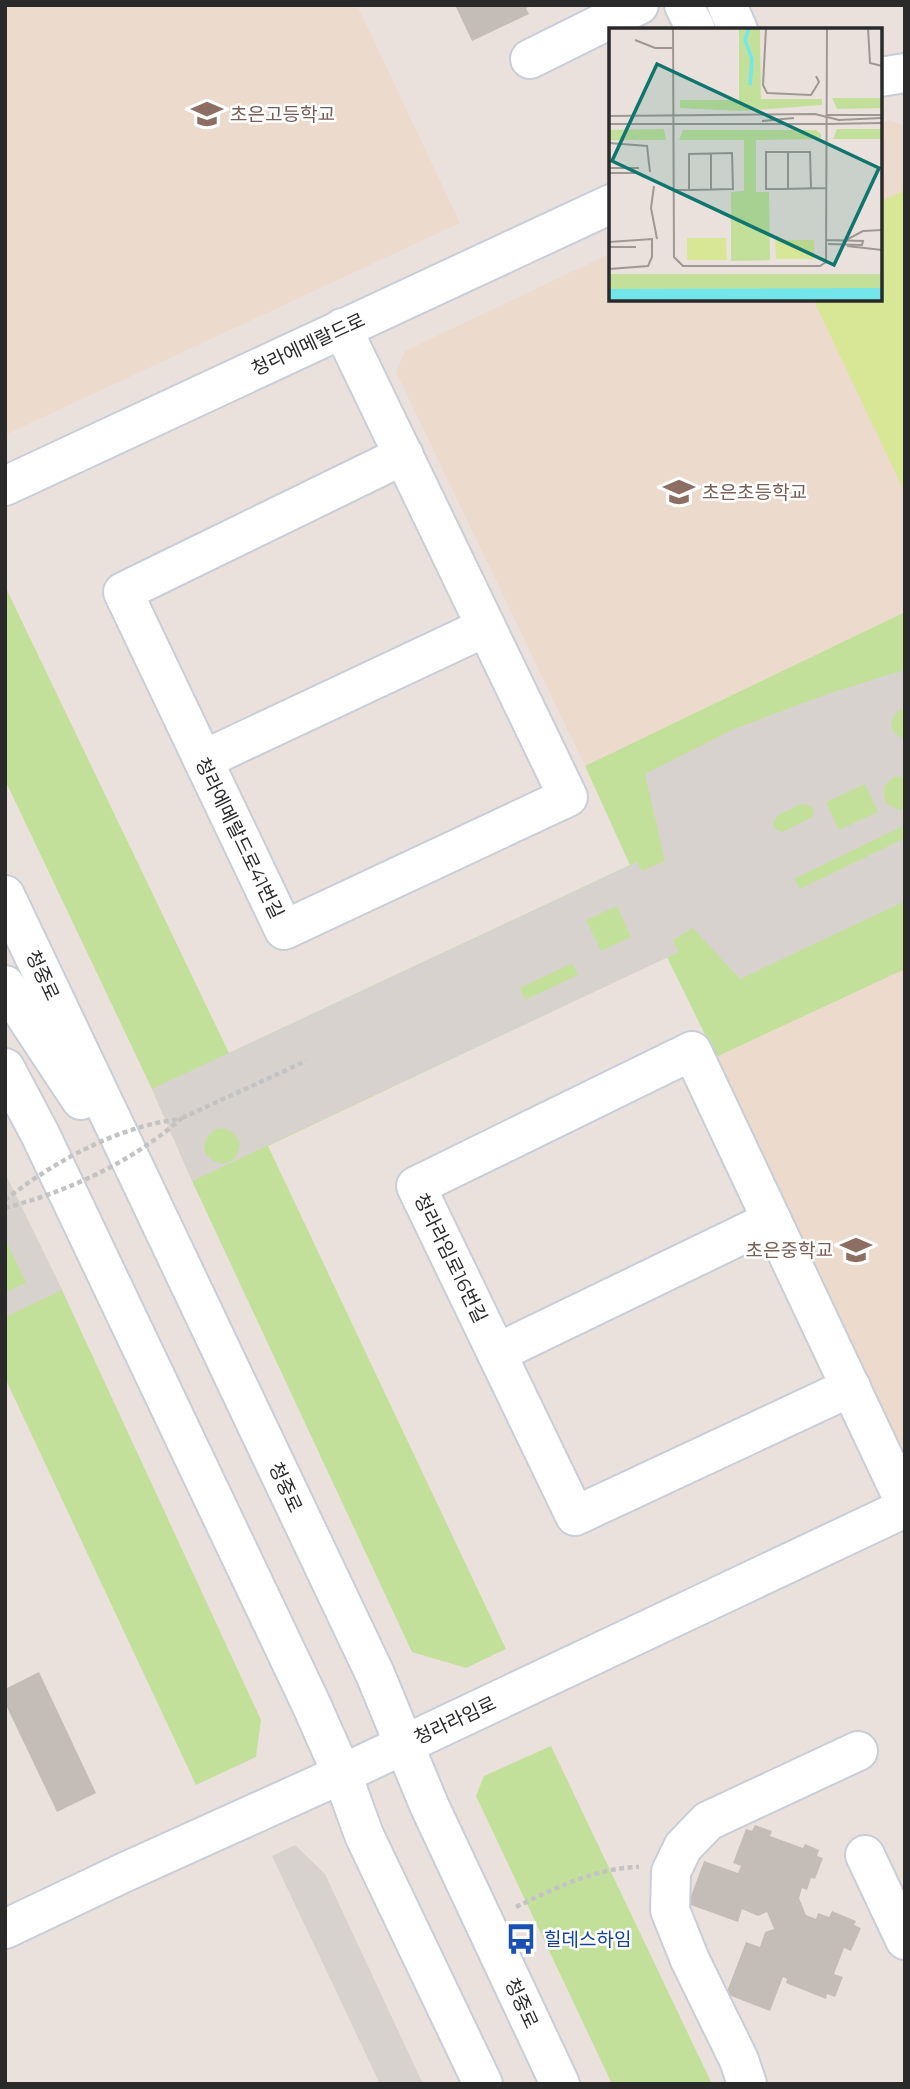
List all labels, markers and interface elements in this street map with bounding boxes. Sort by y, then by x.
inset map [609,28,882,301]
school or university icon: 초은고등학교 [190,97,224,131]
place label: 초은고등학교 [230,103,335,126]
street label: 청라에메랄드로 [248,308,369,381]
school or university icon: 초은초등학교 [662,475,696,509]
place label: 초은초등학교 [702,481,807,504]
street label: 청라에메랄드로41번길 [191,754,289,922]
street label: 청중로 [21,947,64,1004]
street label: 청라라임로16번길 [409,1190,492,1327]
school or university icon: 초은중학교 [839,1233,873,1267]
place label: 초은중학교 [746,1239,833,1262]
street label: 청중로 [264,1459,307,1516]
street label: 청라라임로 [411,1692,500,1749]
bus stop icon: 힐데스하임 [504,1922,538,1956]
place label: 힐데스하임 [544,1928,631,1951]
street label: 청중로 [500,1975,543,2032]

